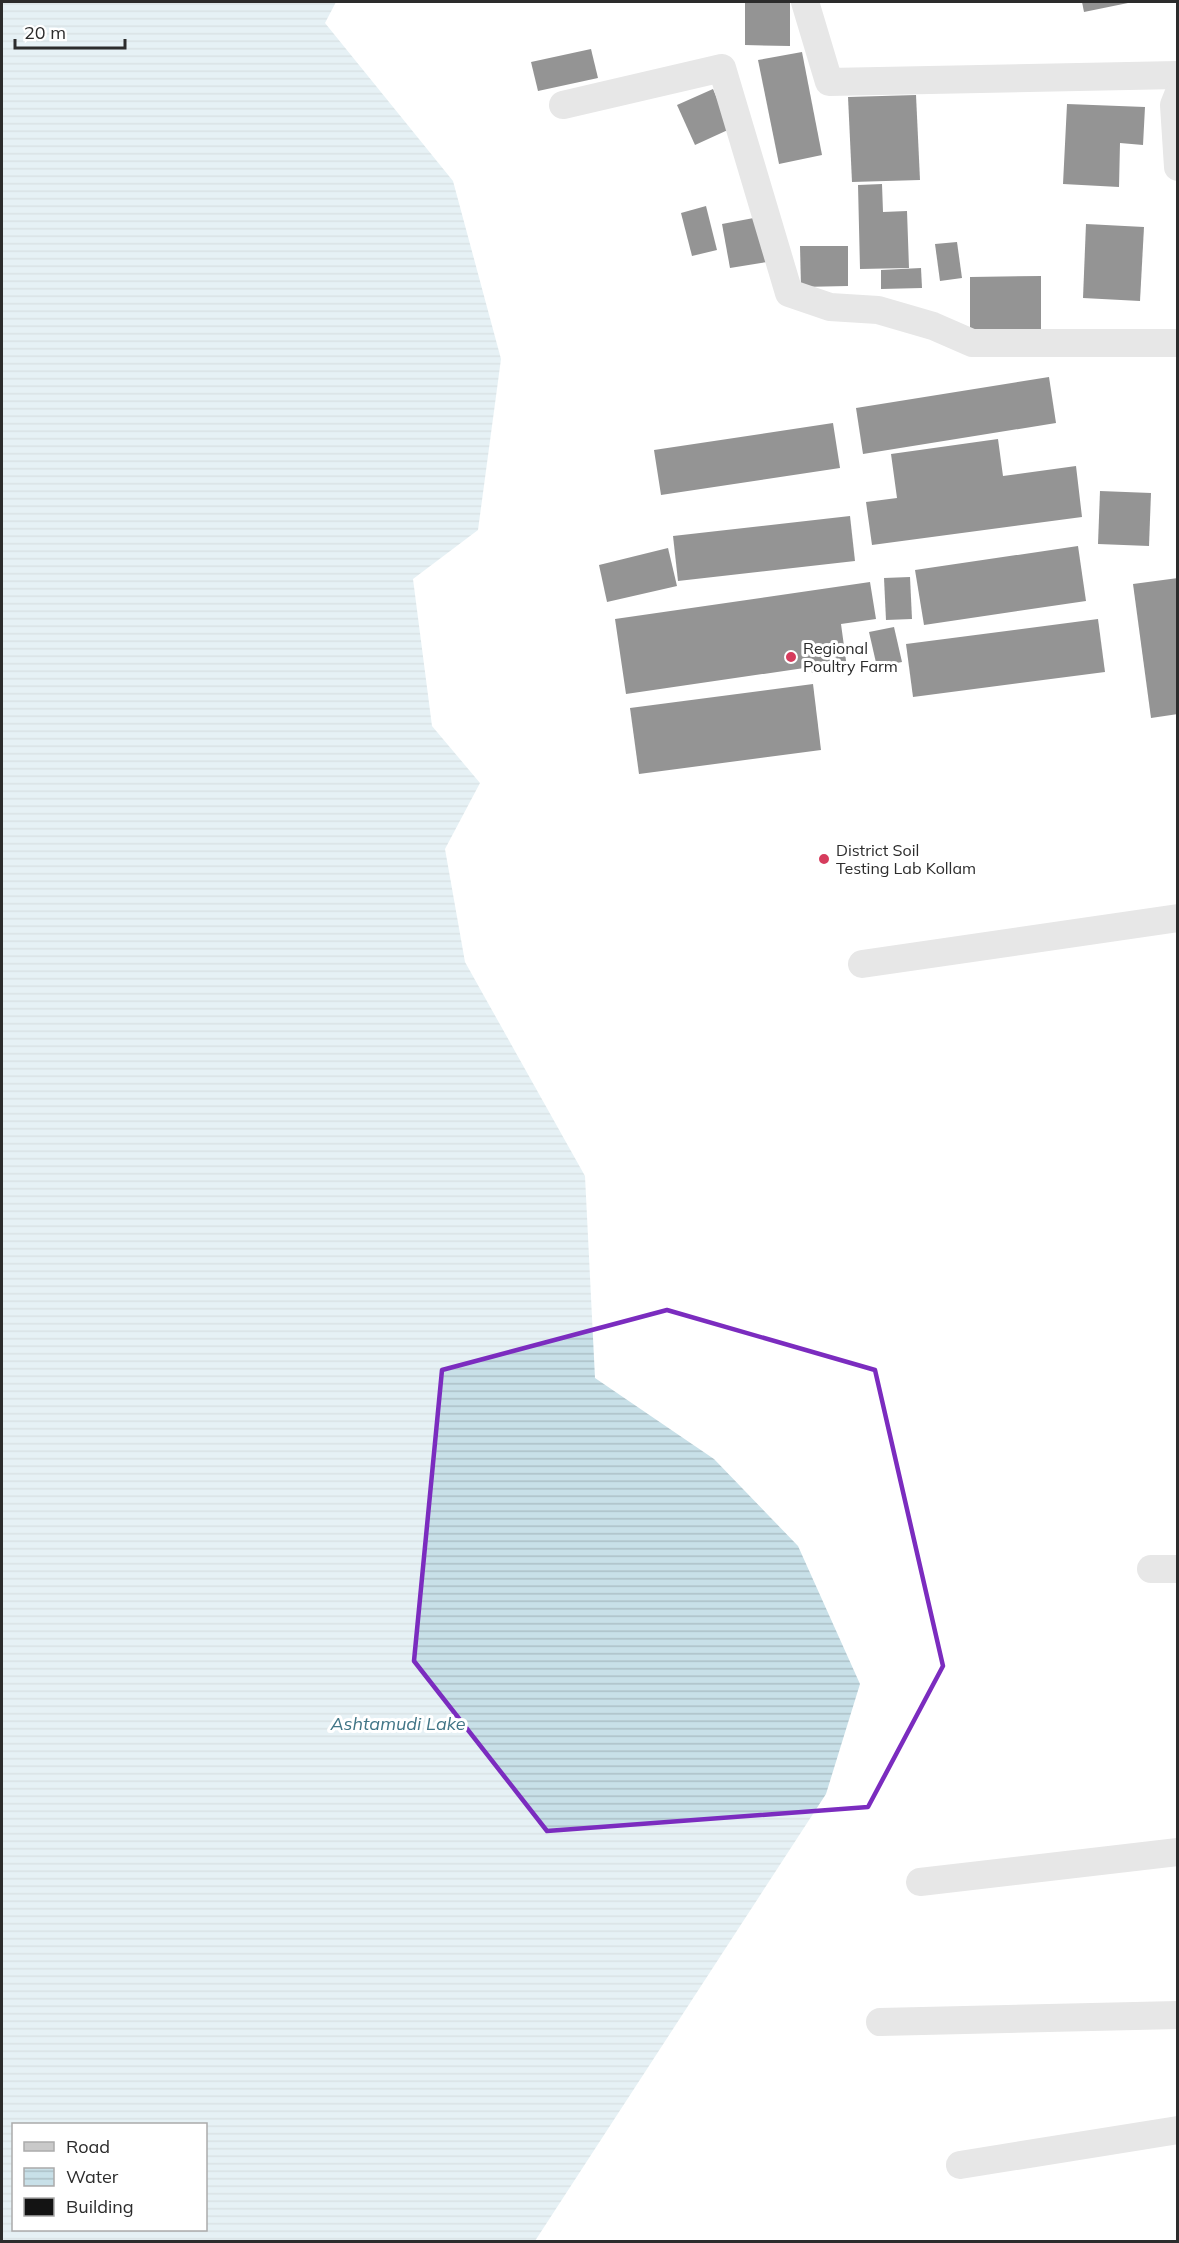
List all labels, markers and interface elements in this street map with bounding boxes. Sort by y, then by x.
scale bar [15,12,124,50]
text: 20 m [24,21,66,44]
place label: Regional Poultry Farm [803,638,898,676]
marker: Regional Poultry Farm [784,650,798,664]
place label: District Soil Testing Lab Kollam [836,840,976,878]
marker: District Soil Testing Lab Kollam [817,852,831,866]
water label: Ashtamudi Lake [329,1712,466,1735]
legend [12,2123,207,2231]
text: Road [66,2135,110,2158]
text: Water [66,2165,119,2188]
text: Building [66,2195,134,2218]

